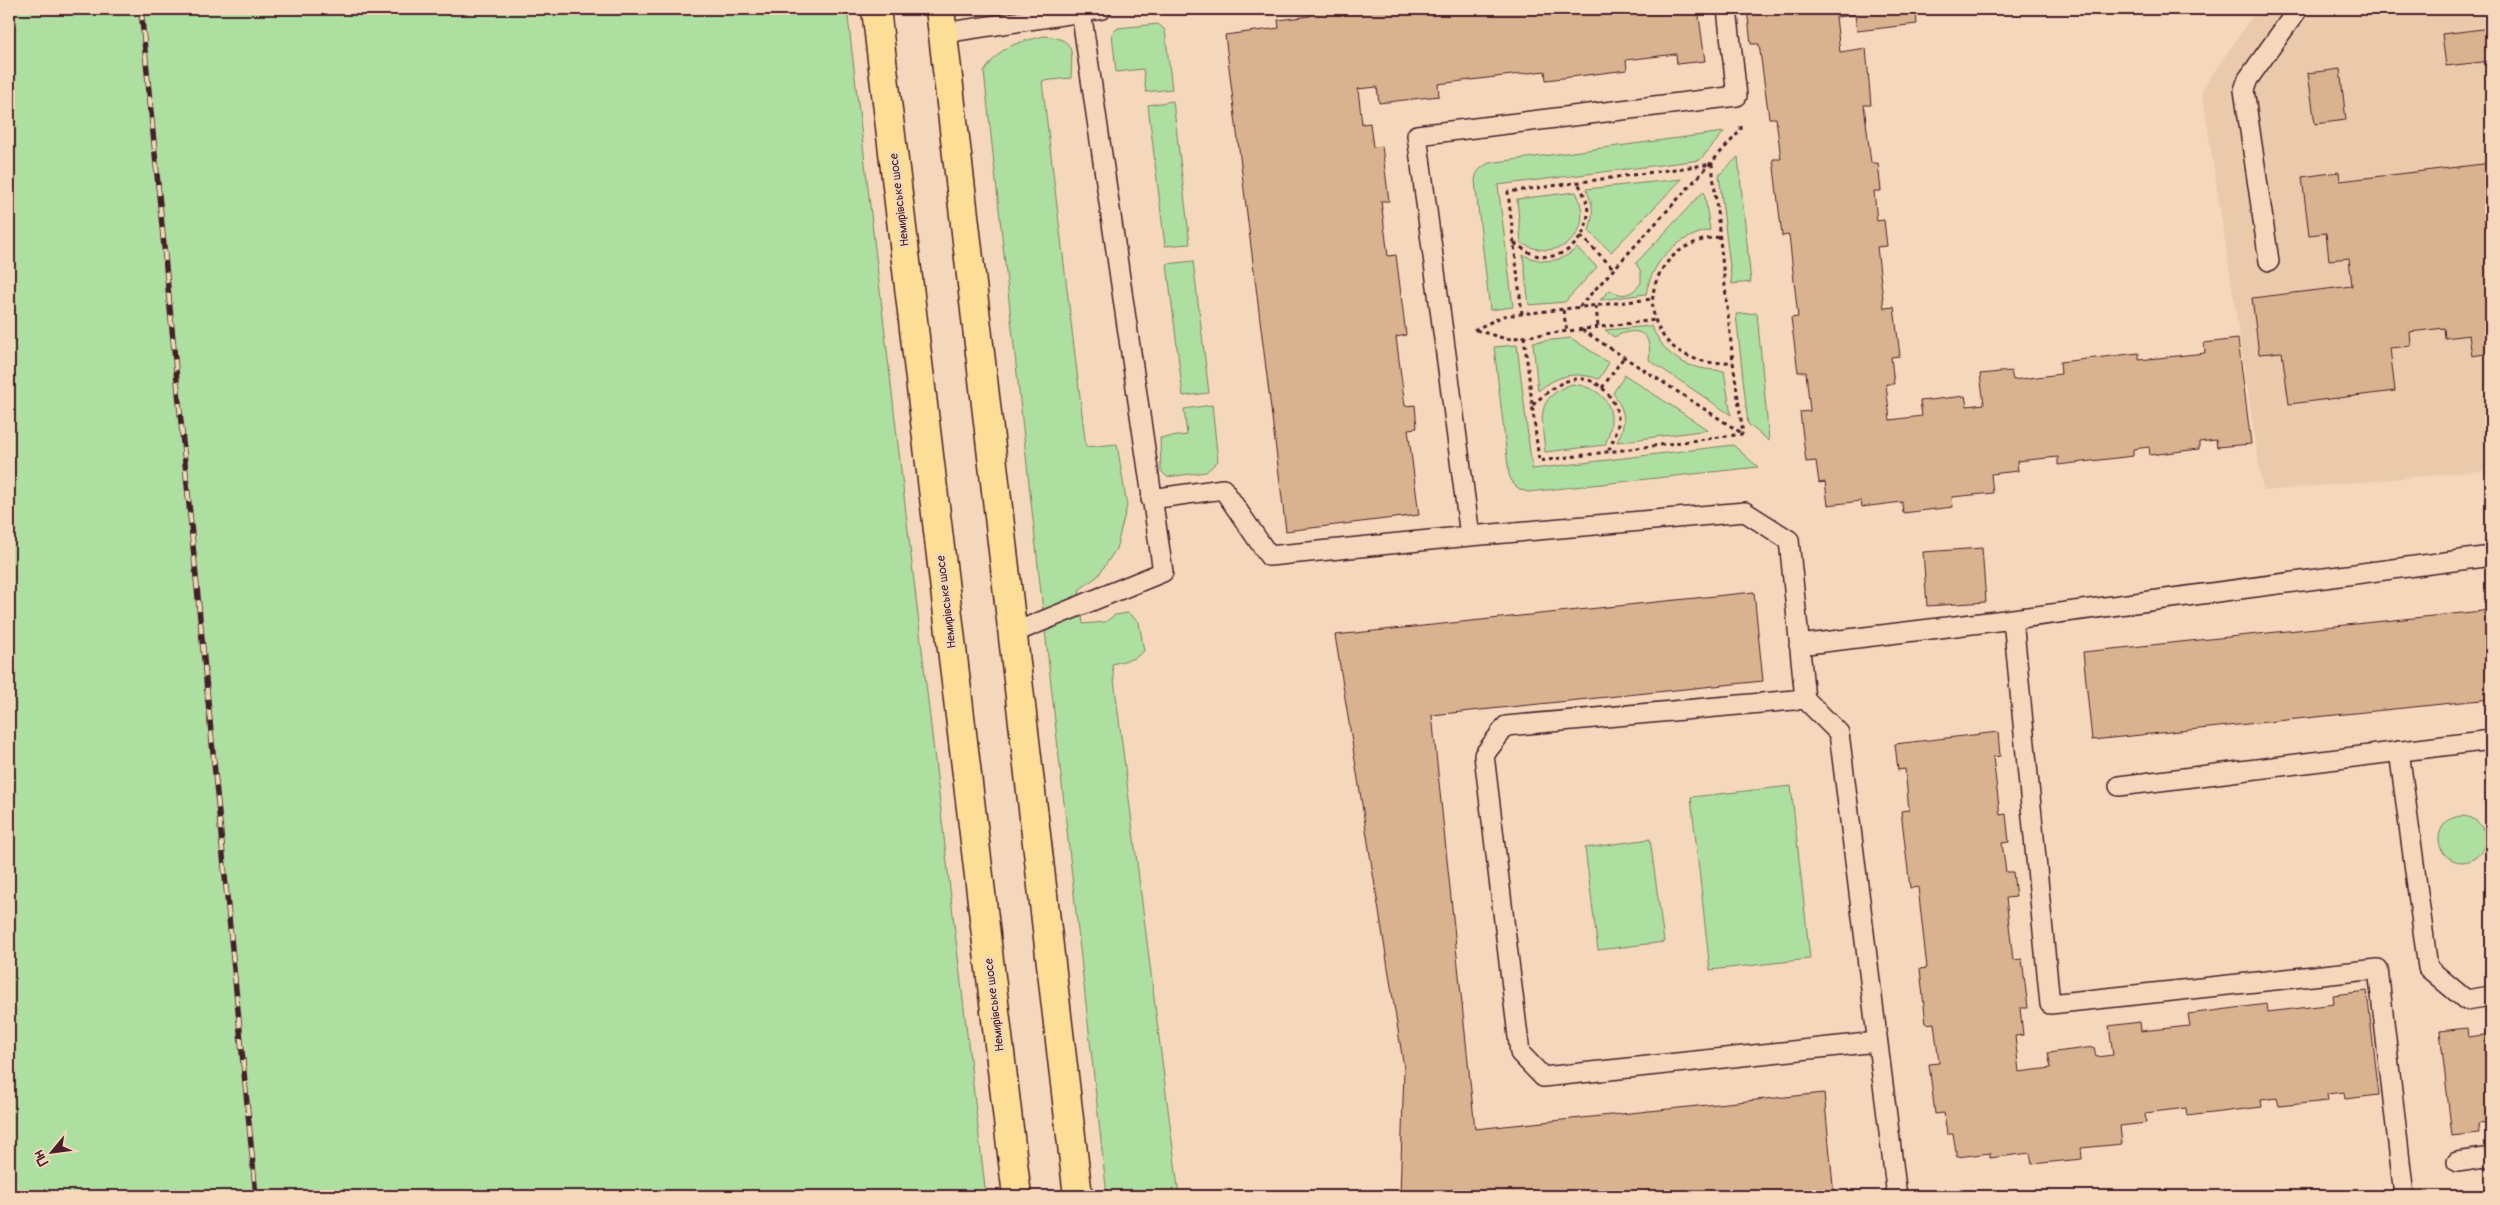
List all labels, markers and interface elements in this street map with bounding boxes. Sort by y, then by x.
street label: Немирівське шосе [886,152,913,247]
street label: Немирівське шосе [933,554,960,649]
street label: Немирівське шосе [981,957,1008,1052]
north arrow [28,1128,78,1178]
text: Пн [30,1147,52,1169]

